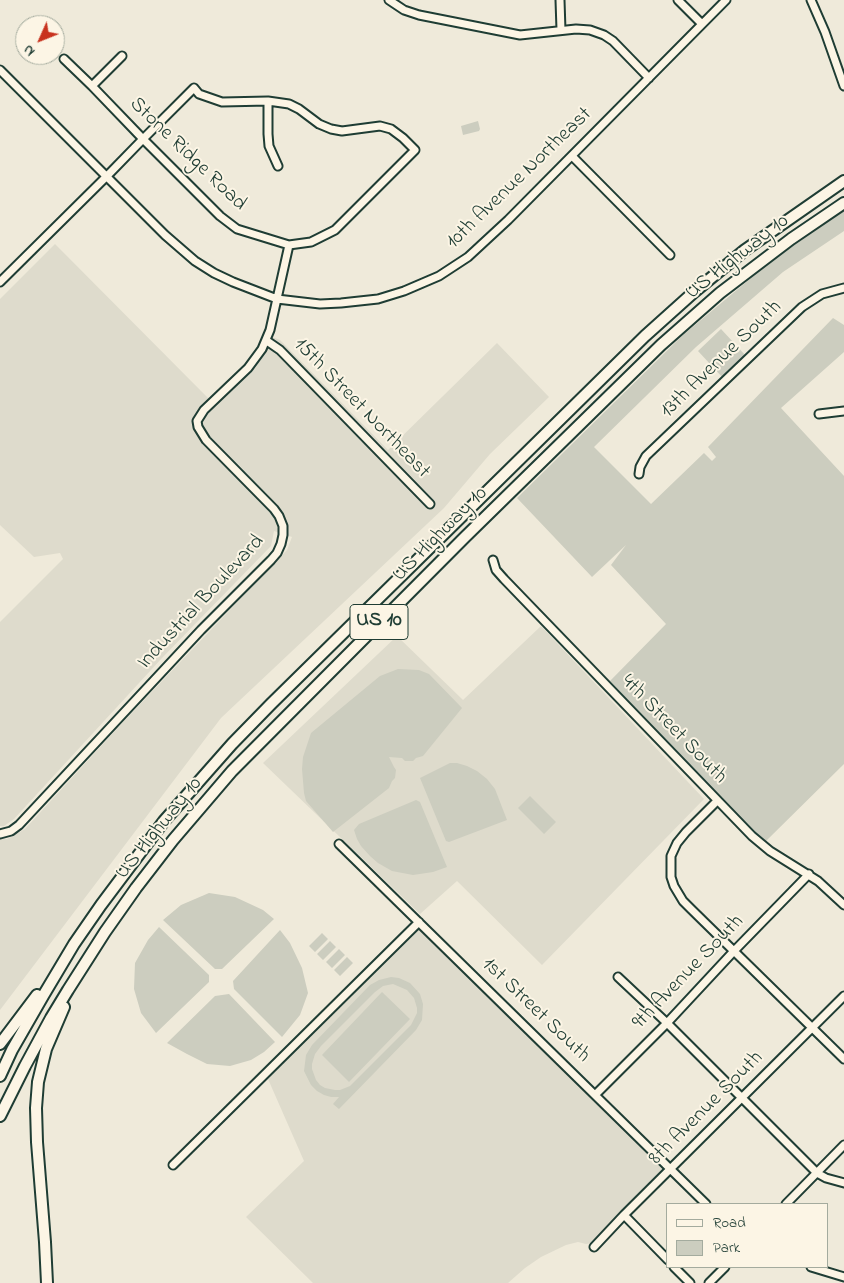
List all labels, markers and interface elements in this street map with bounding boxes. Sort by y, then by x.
north arrow [15,15,65,65]
text: N [19,39,40,61]
street label: Stone Ridge Road [123,93,251,217]
street label: 10th Avenue Northeast [442,103,598,255]
street label: US Highway 10 [681,210,795,306]
street label: 13th Avenue South [656,296,788,424]
street label: 15th Street Northeast [287,333,435,485]
street label: US Highway 10 [388,482,494,588]
street label: Industrial Boulevard [133,530,271,676]
road number: US 10 [350,604,408,640]
street label: 4th Street South [614,670,732,790]
street label: US Highway 10 [111,773,209,885]
street label: 9th Avenue South [628,910,750,1036]
street label: 1st Street South [475,953,595,1069]
street label: 8th Avenue South [644,1046,770,1172]
legend [666,1203,829,1268]
text: Road [713,1212,746,1234]
text: Park [713,1237,740,1259]

